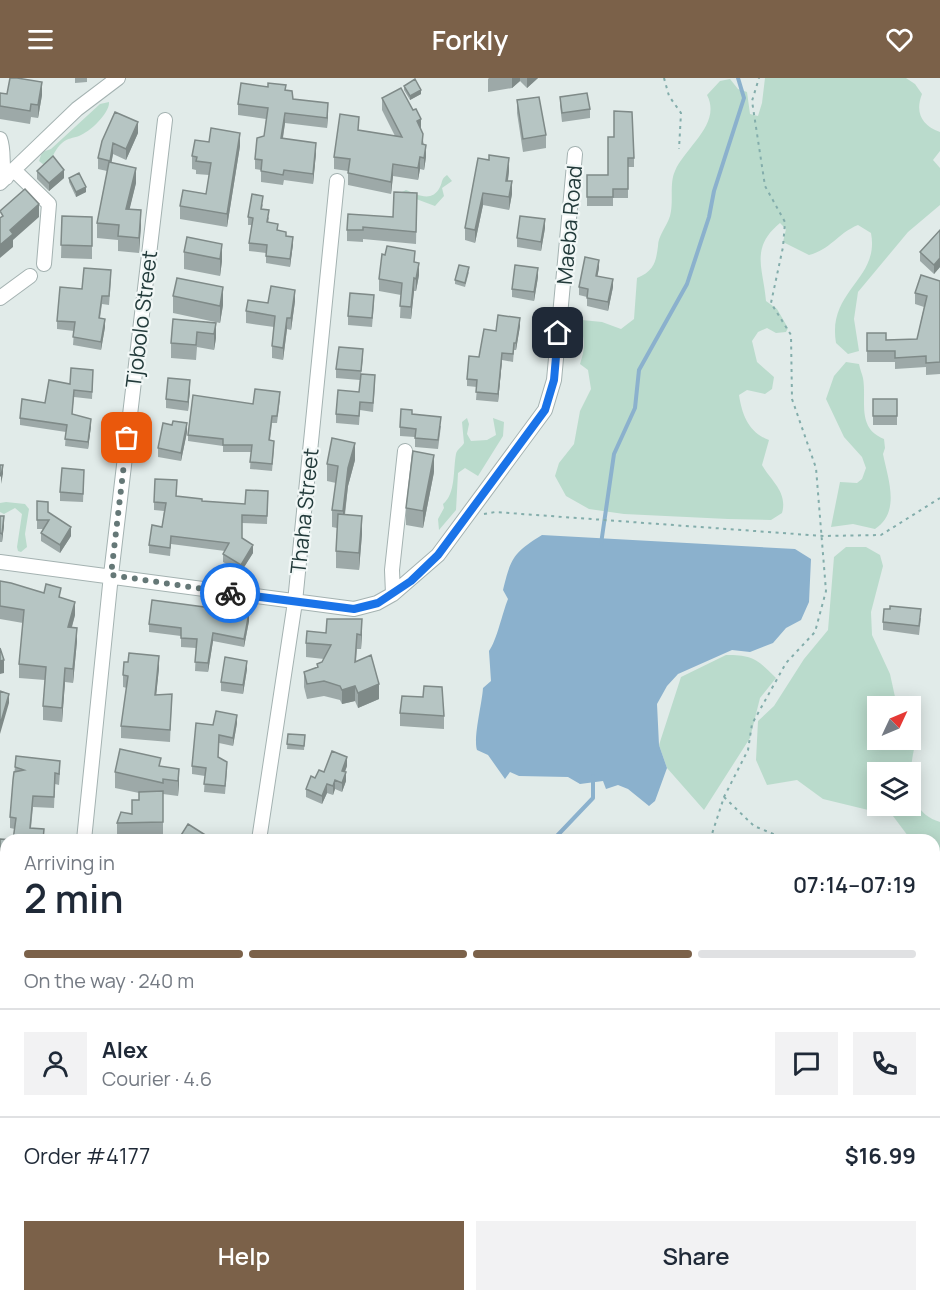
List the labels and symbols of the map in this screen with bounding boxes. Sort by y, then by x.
street label: Maeba Road [550,164,588,286]
street label: Tjobolo Street [119,249,163,389]
pin [532,307,583,358]
pin [101,412,152,463]
street label: Thaha Street [283,447,325,575]
courier [200,563,260,623]
north arrow [867,696,921,750]

